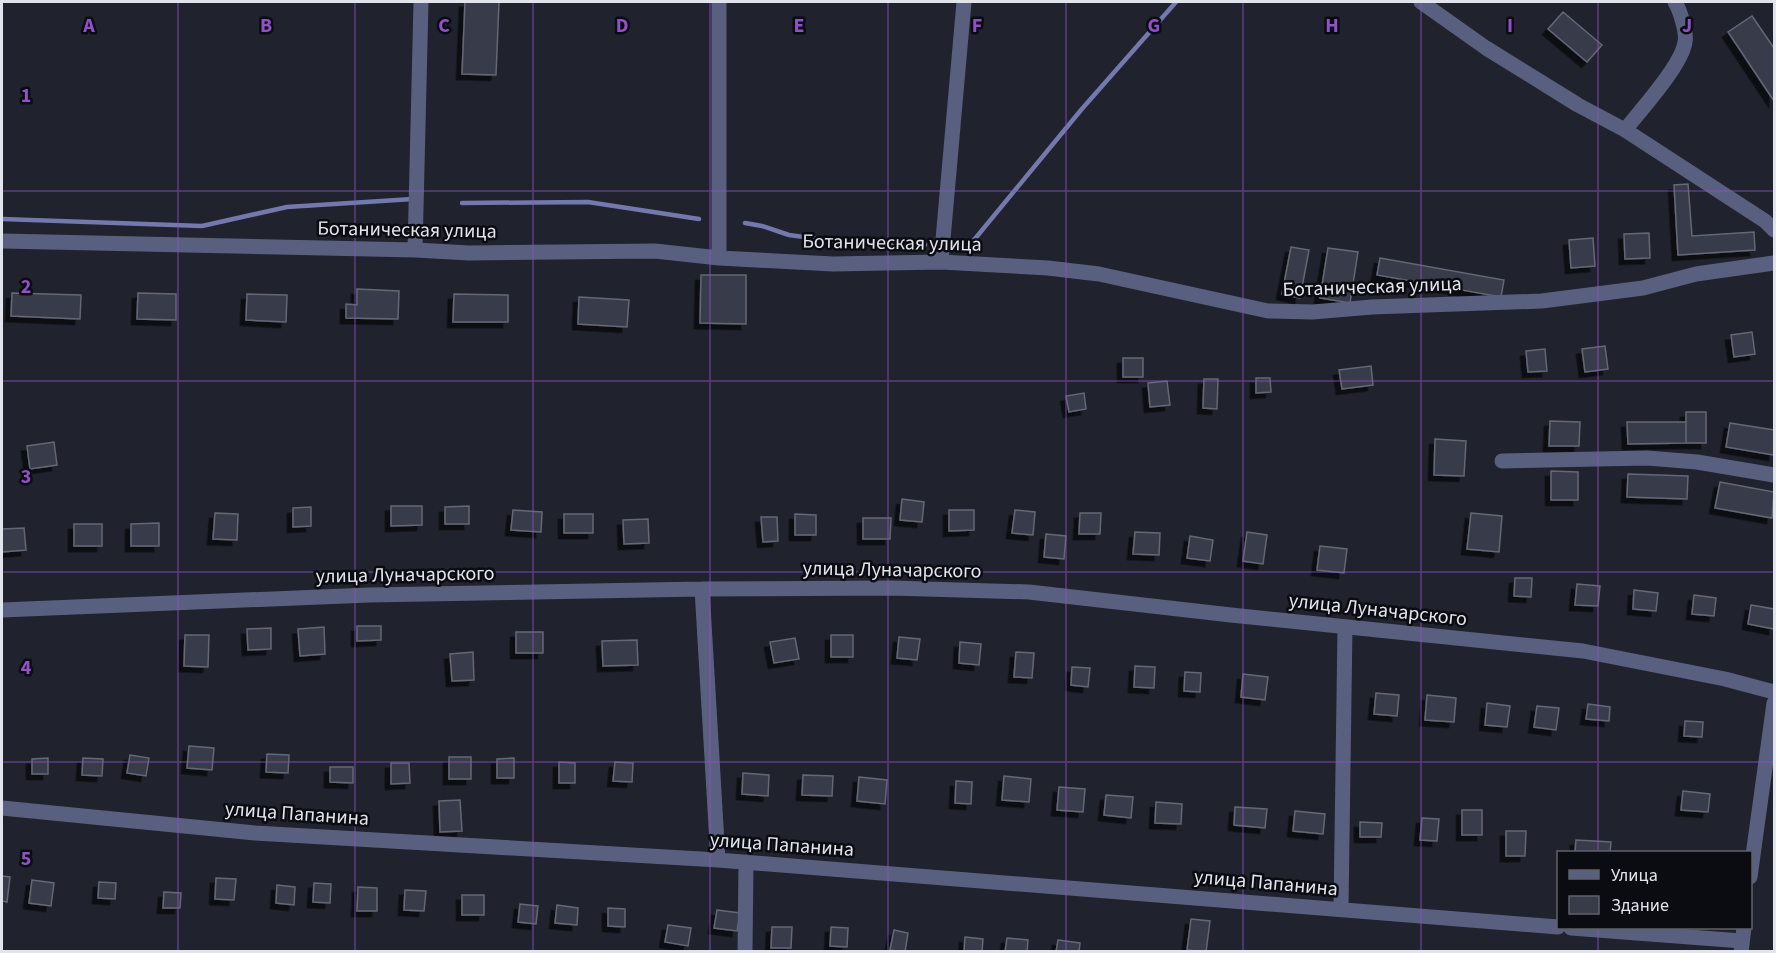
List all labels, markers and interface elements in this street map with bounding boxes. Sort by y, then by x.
text: A [82,12,95,40]
text: B [260,12,272,40]
text: C [438,12,450,40]
text: D [616,12,628,40]
text: E [794,12,804,40]
text: F [972,12,982,40]
text: G [1148,12,1160,40]
text: H [1325,12,1339,40]
text: I [1507,12,1513,40]
text: J [1682,12,1692,40]
text: 1 [21,82,31,110]
street label: Ботаническая улица [317,214,497,246]
street label: Ботаническая улица [802,227,982,259]
street label: Ботаническая улица [1282,270,1462,304]
text: 2 [21,273,31,301]
text: 3 [21,463,31,491]
street label: улица Луначарского [802,554,982,586]
street label: улица Луначарского [315,559,495,591]
street label: улица Луначарского [1288,587,1468,633]
text: 4 [21,654,32,682]
street label: улица Папанина [224,795,370,833]
street label: улица Папанина [709,826,855,864]
text: 5 [21,845,31,873]
legend [1557,851,1752,929]
street label: улица Папанина [1193,863,1339,903]
text: Улица [1611,863,1658,888]
text: Здание [1611,893,1669,918]

